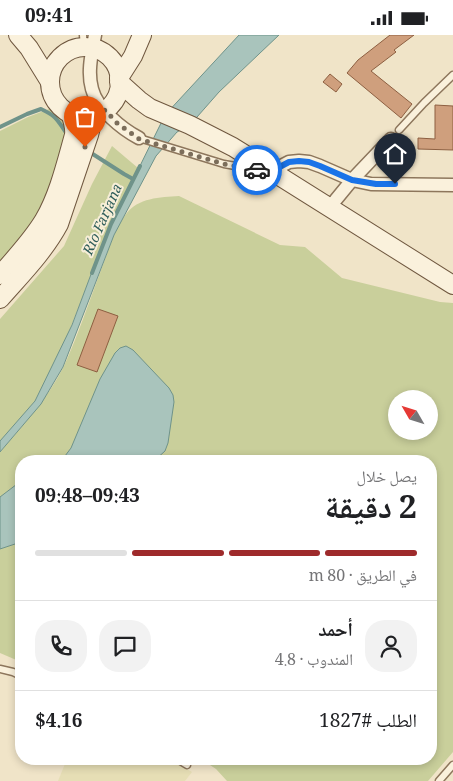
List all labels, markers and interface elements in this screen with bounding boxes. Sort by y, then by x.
text: 09:41 [25,2,73,34]
pin [64,96,106,147]
icon: bag [71,103,99,131]
pin [374,133,416,184]
icon: home [381,140,409,168]
courier [232,145,282,195]
icon: car [243,156,271,184]
water label: Río Farjana [77,180,131,260]
north arrow [388,390,438,440]
map controls [388,390,438,440]
text: يصل خلال [357,465,417,492]
text: 09:43–09:48 [35,482,140,514]
text: 2 دقيقة [325,484,417,538]
text: في الطريق · 80 m [309,564,417,591]
text: أحمد [318,616,353,648]
button: phone [35,620,87,672]
button: chat [99,620,151,672]
button: person [365,620,417,672]
text: المندوب · 4.8 [275,648,353,675]
text: $4.16 [35,707,82,739]
text: الطلب #1827 [319,707,417,739]

